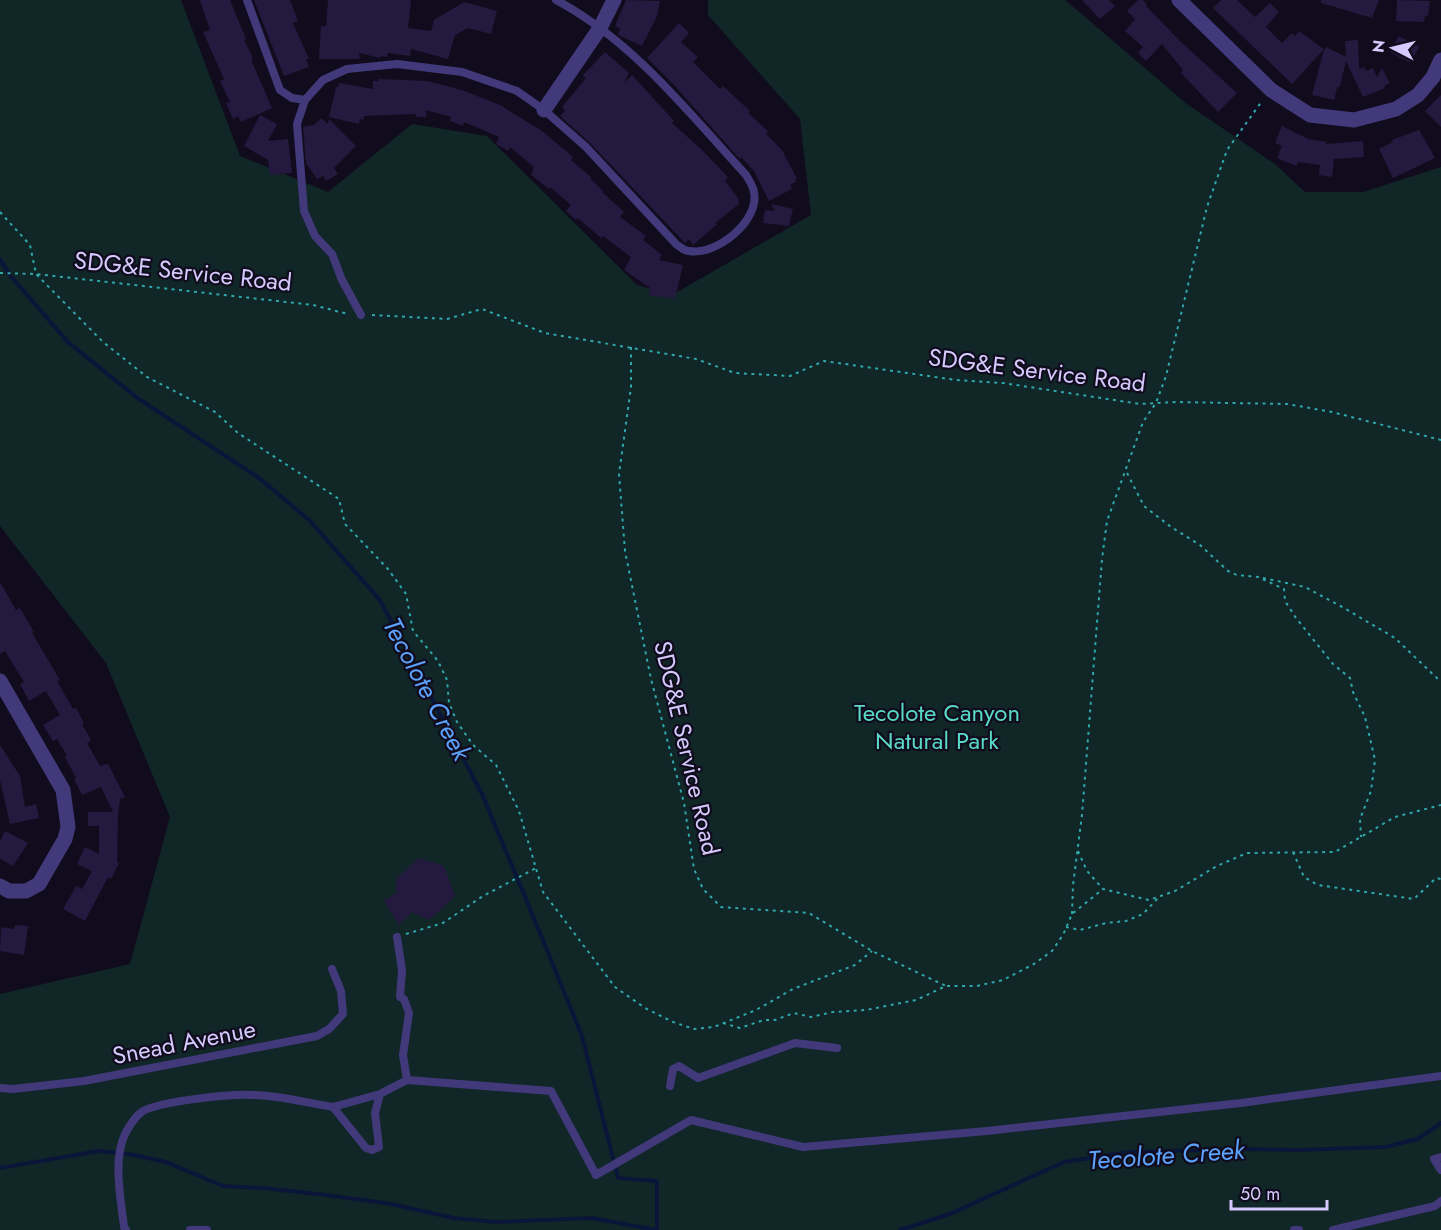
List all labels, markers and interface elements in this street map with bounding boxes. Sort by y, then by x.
north arrow [1363,18,1423,78]
text: N [1366,39,1391,54]
street label: SDG&E Service Road [72,242,294,300]
street label: SDG&E Service Road [926,339,1148,401]
water label: Tecolote Creek [373,611,482,769]
street label: SDG&E Service Road [645,637,729,859]
park label: Tecolote Canyon Natural Park [854,695,1020,758]
street label: Snead Avenue [109,1011,259,1073]
water label: Tecolote Creek [1086,1130,1248,1179]
scale bar [1231,1173,1327,1211]
text: 50 m [1240,1181,1280,1207]

